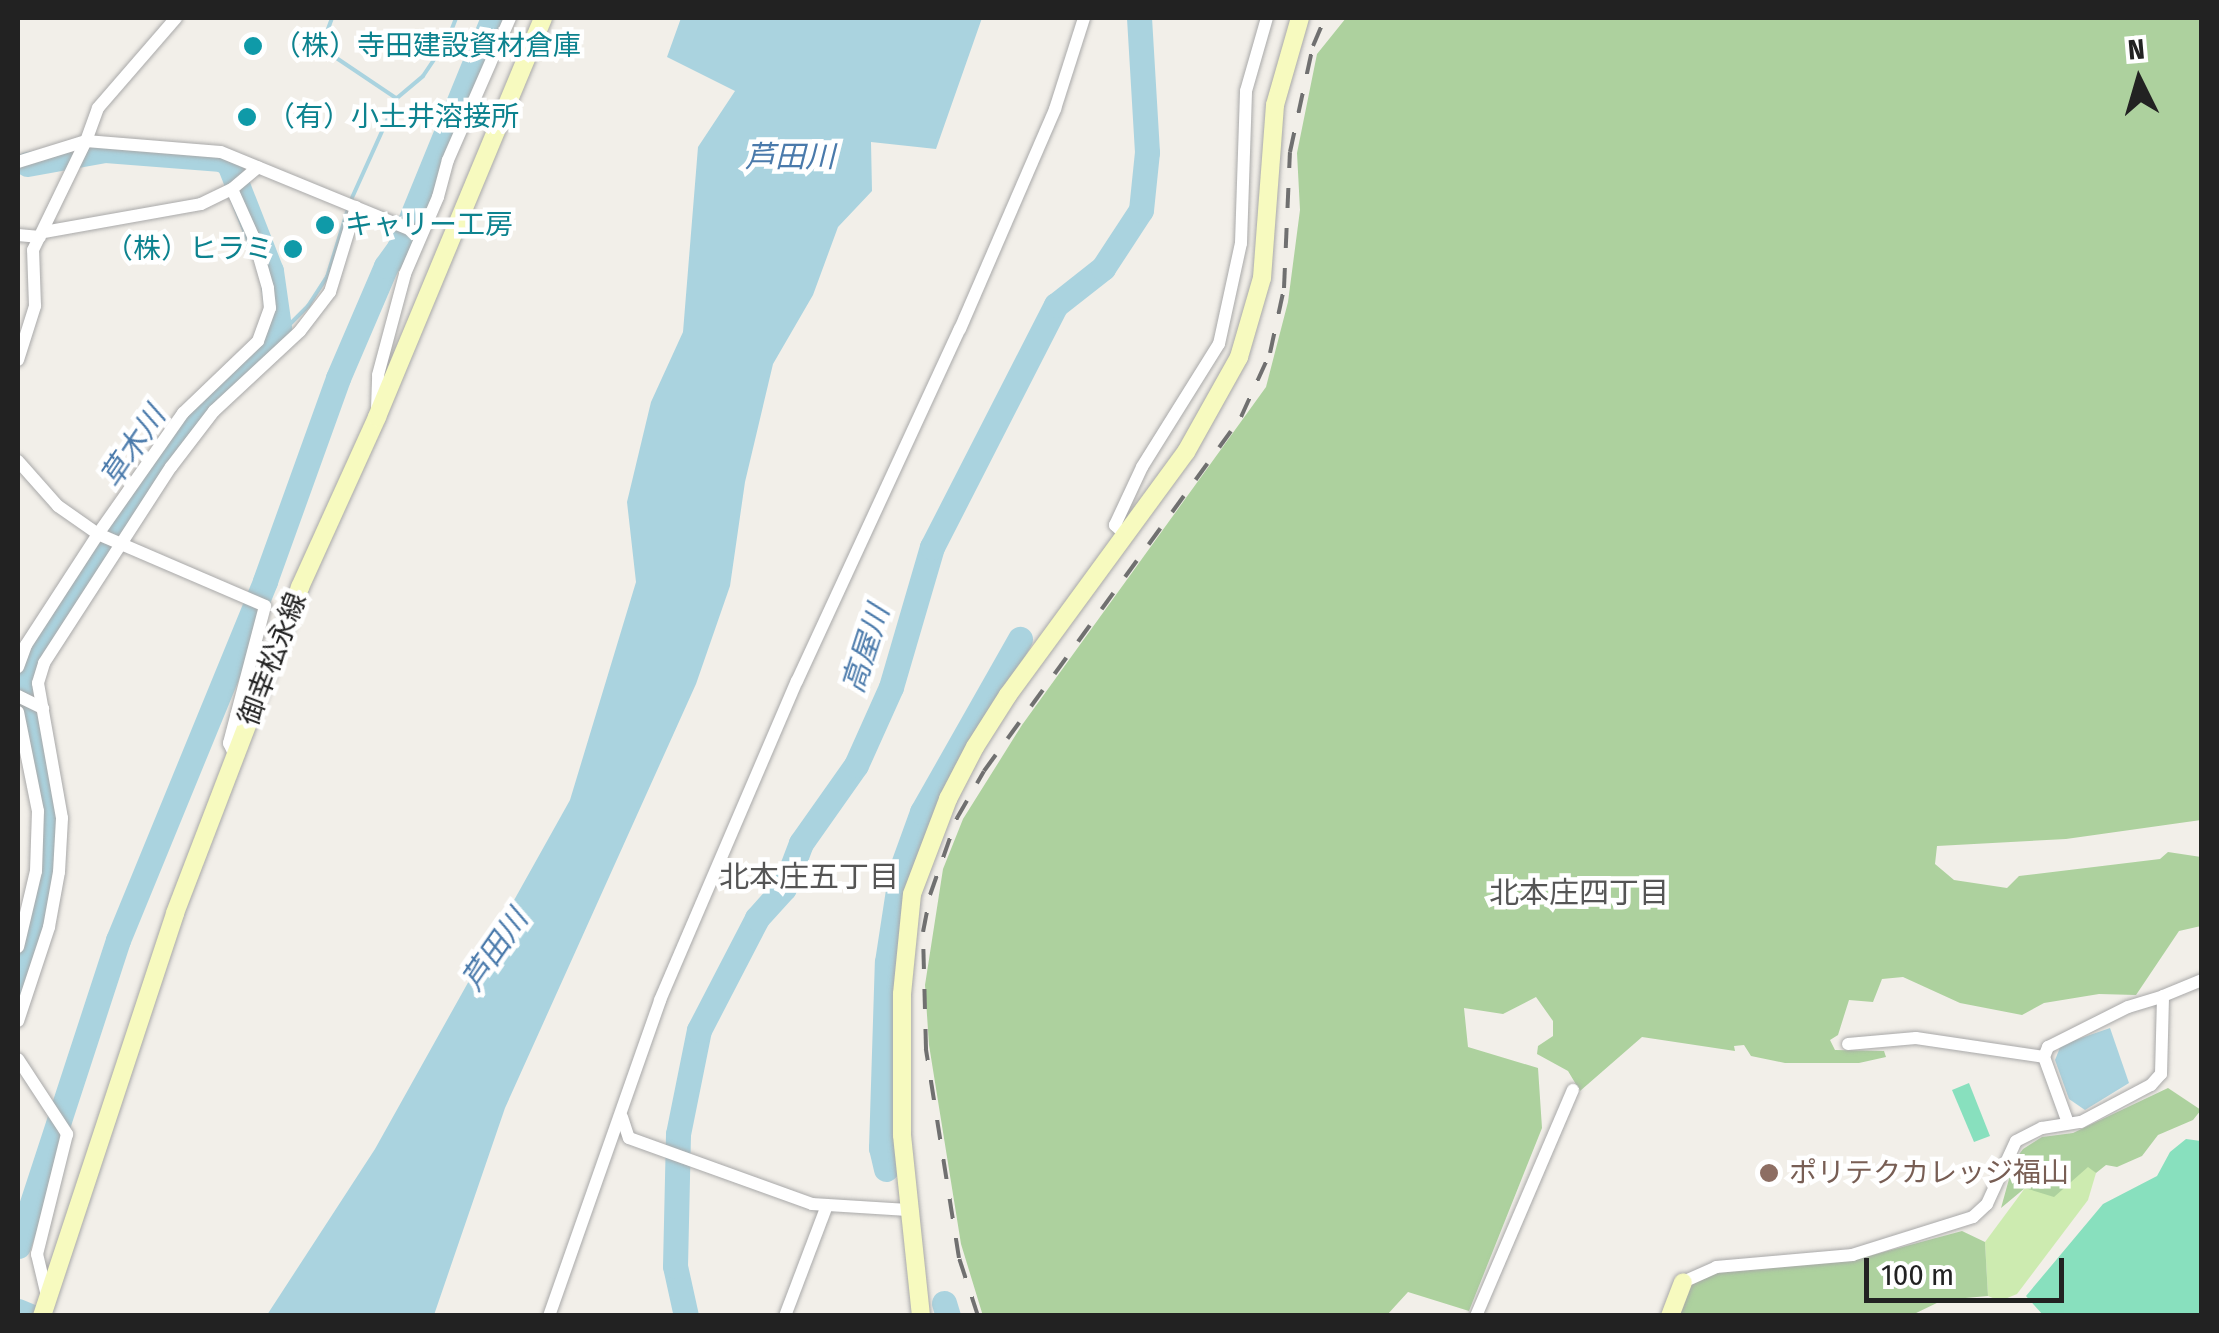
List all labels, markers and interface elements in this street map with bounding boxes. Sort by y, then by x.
place label: （株）寺田建設資材倉庫 [273,29,581,63]
north arrow [2089,30,2189,130]
text: N [2127,32,2146,67]
marker: （株）寺田建設資材倉庫 [242,35,264,57]
place label: （有）小土井溶接所 [267,100,519,134]
marker: （有）小土井溶接所 [236,106,258,128]
water label: 芦田川 [745,139,835,175]
place label: キャリー工房 [345,208,513,242]
marker: キャリー工房 [314,214,336,236]
place label: （株）ヒラミ [105,232,273,266]
marker: （株）ヒラミ [282,238,304,260]
water label: 草木川 [93,400,173,494]
street label: 御幸松永線 [232,588,314,730]
water label: 高屋川 [835,601,897,697]
district label: 北本庄五丁目 [719,859,899,895]
district label: 北本庄四丁目 [1489,875,1669,911]
water label: 芦田川 [454,903,536,997]
place label: ポリテクカレッジ福山 [1789,1156,2069,1190]
marker: ポリテクカレッジ福山 [1758,1162,1780,1184]
scale bar [1869,1238,2069,1300]
text: 100 m [1881,1257,1954,1293]

